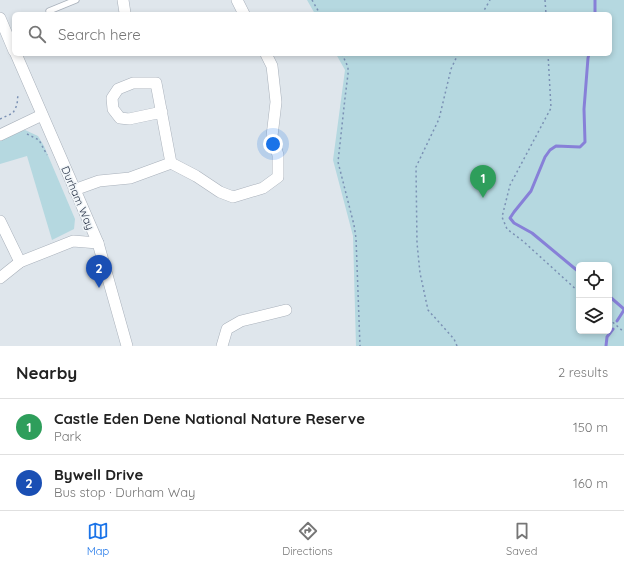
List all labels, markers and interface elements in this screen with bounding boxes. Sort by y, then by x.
search box [12,12,612,56]
icon: search [26,23,48,45]
text: Search here [58,25,141,44]
your location [263,134,283,154]
street label: Durham Way [58,164,98,232]
pin: 1 [470,165,496,198]
pin: 2 [86,255,112,288]
map controls [576,262,612,334]
button: locate [576,262,612,298]
button: layers [576,298,612,334]
text: Nearby [16,362,77,383]
text: 2 results [558,364,608,380]
text: Castle Eden Dene National Nature Reserve [54,409,365,428]
text: 1 [26,419,32,435]
text: 150 m [573,419,608,435]
text: Park [54,428,82,444]
text: Bywell Drive [54,465,143,484]
text: 2 [25,475,33,491]
text: 160 m [573,475,608,491]
text: Bus stop · Durham Way [54,484,195,500]
tab: Map [87,520,109,558]
tab: Directions [282,520,333,558]
tab: Saved [506,520,537,558]

